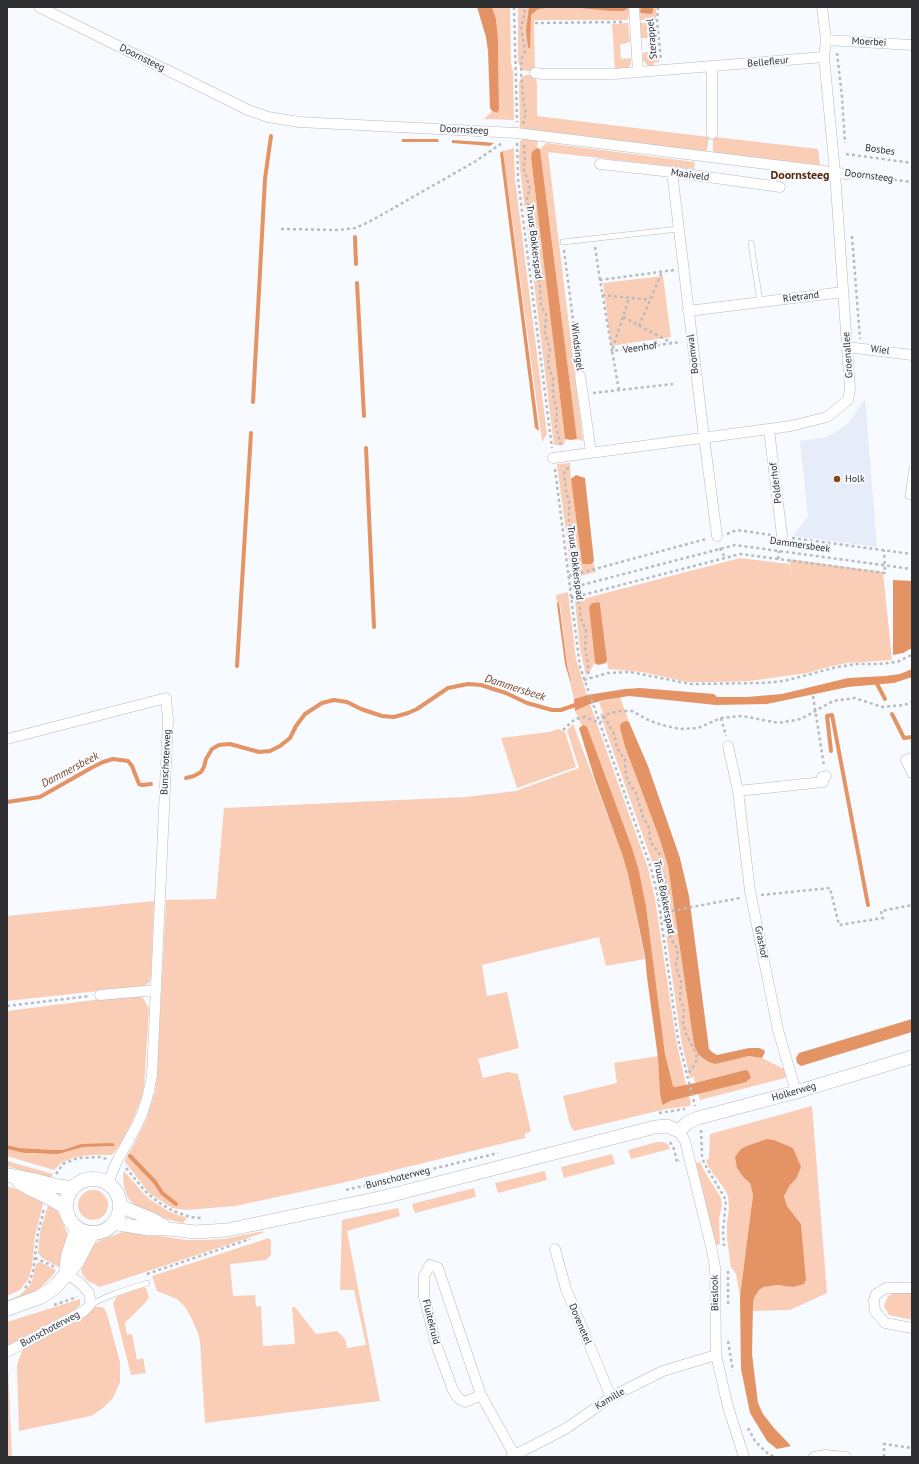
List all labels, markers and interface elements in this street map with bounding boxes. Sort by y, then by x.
street label: Sterappel [644,18,660,60]
street label: Moerbei [851,35,887,49]
street label: Doornsteeg [117,42,167,74]
street label: Bellefleur [747,54,789,70]
street label: Doornsteeg [439,123,489,137]
street label: Bosbes [864,142,896,158]
street label: Maaiveld [670,166,710,184]
street label: Doornsteeg [844,167,894,185]
district label: Doornsteeg [770,169,830,183]
street label: Truus Bokkerspad [523,204,545,280]
street label: Rietrand [782,289,820,305]
street label: Windsingel [568,323,586,371]
street label: Groenallee [840,331,856,379]
street label: Boomwal [685,333,701,375]
street label: Veenhof [622,340,658,356]
street label: Wiel [870,343,890,357]
street label: Polderhof [768,462,784,504]
place label: Holk [845,473,865,485]
marker: Holk [832,474,842,484]
street label: Truus Bokkerspad [564,525,586,601]
street label: Dammersbeek [769,535,831,555]
water label: Dammersbeek [483,672,547,704]
street label: Bunschoterweg [158,729,174,795]
water label: Dammersbeek [39,749,101,791]
street label: Truus Bokkerspad [651,859,677,935]
street label: Grashof [752,925,770,959]
street label: Holkerweg [770,1080,818,1104]
street label: Bunschoterweg [365,1164,431,1192]
street label: Bieslook [709,1275,721,1311]
street label: Fluitekruid [420,1298,442,1346]
street label: Dovenetel [566,1302,594,1346]
street label: Bunschoterweg [18,1308,82,1350]
street label: Kamille [593,1385,627,1413]

